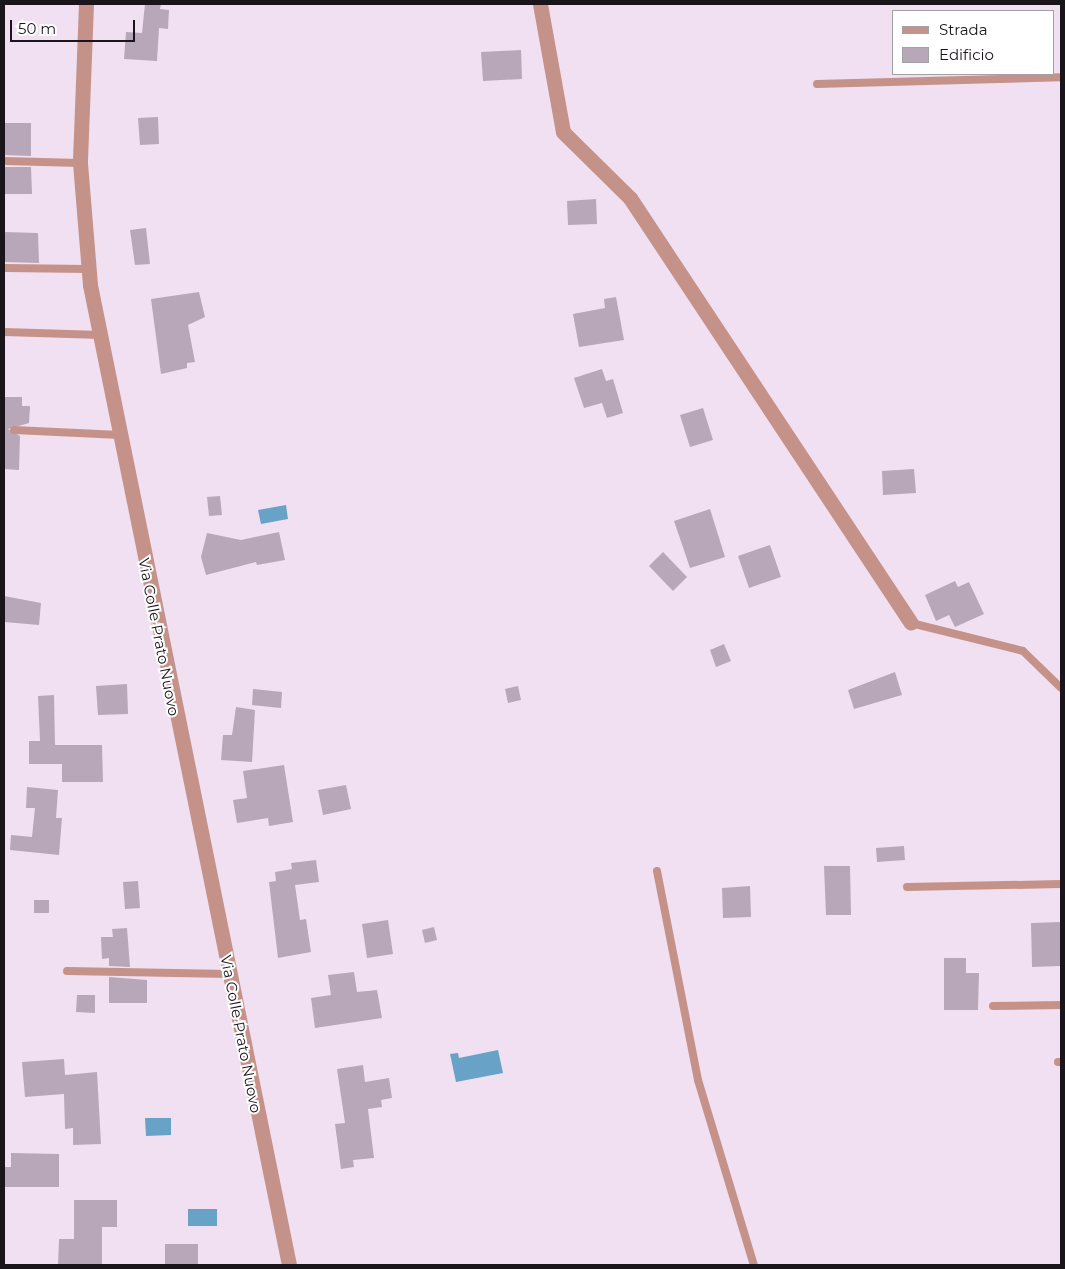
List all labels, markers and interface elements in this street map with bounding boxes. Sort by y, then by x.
scale bar [12,10,138,42]
legend [892,10,1055,75]
text: 50 m [18,19,56,38]
text: Strada [939,20,988,39]
text: Edificio [939,45,994,64]
street label: Via Colle Prato Nuovo [135,557,183,717]
street label: Via Colle Prato Nuovo [217,954,265,1114]

